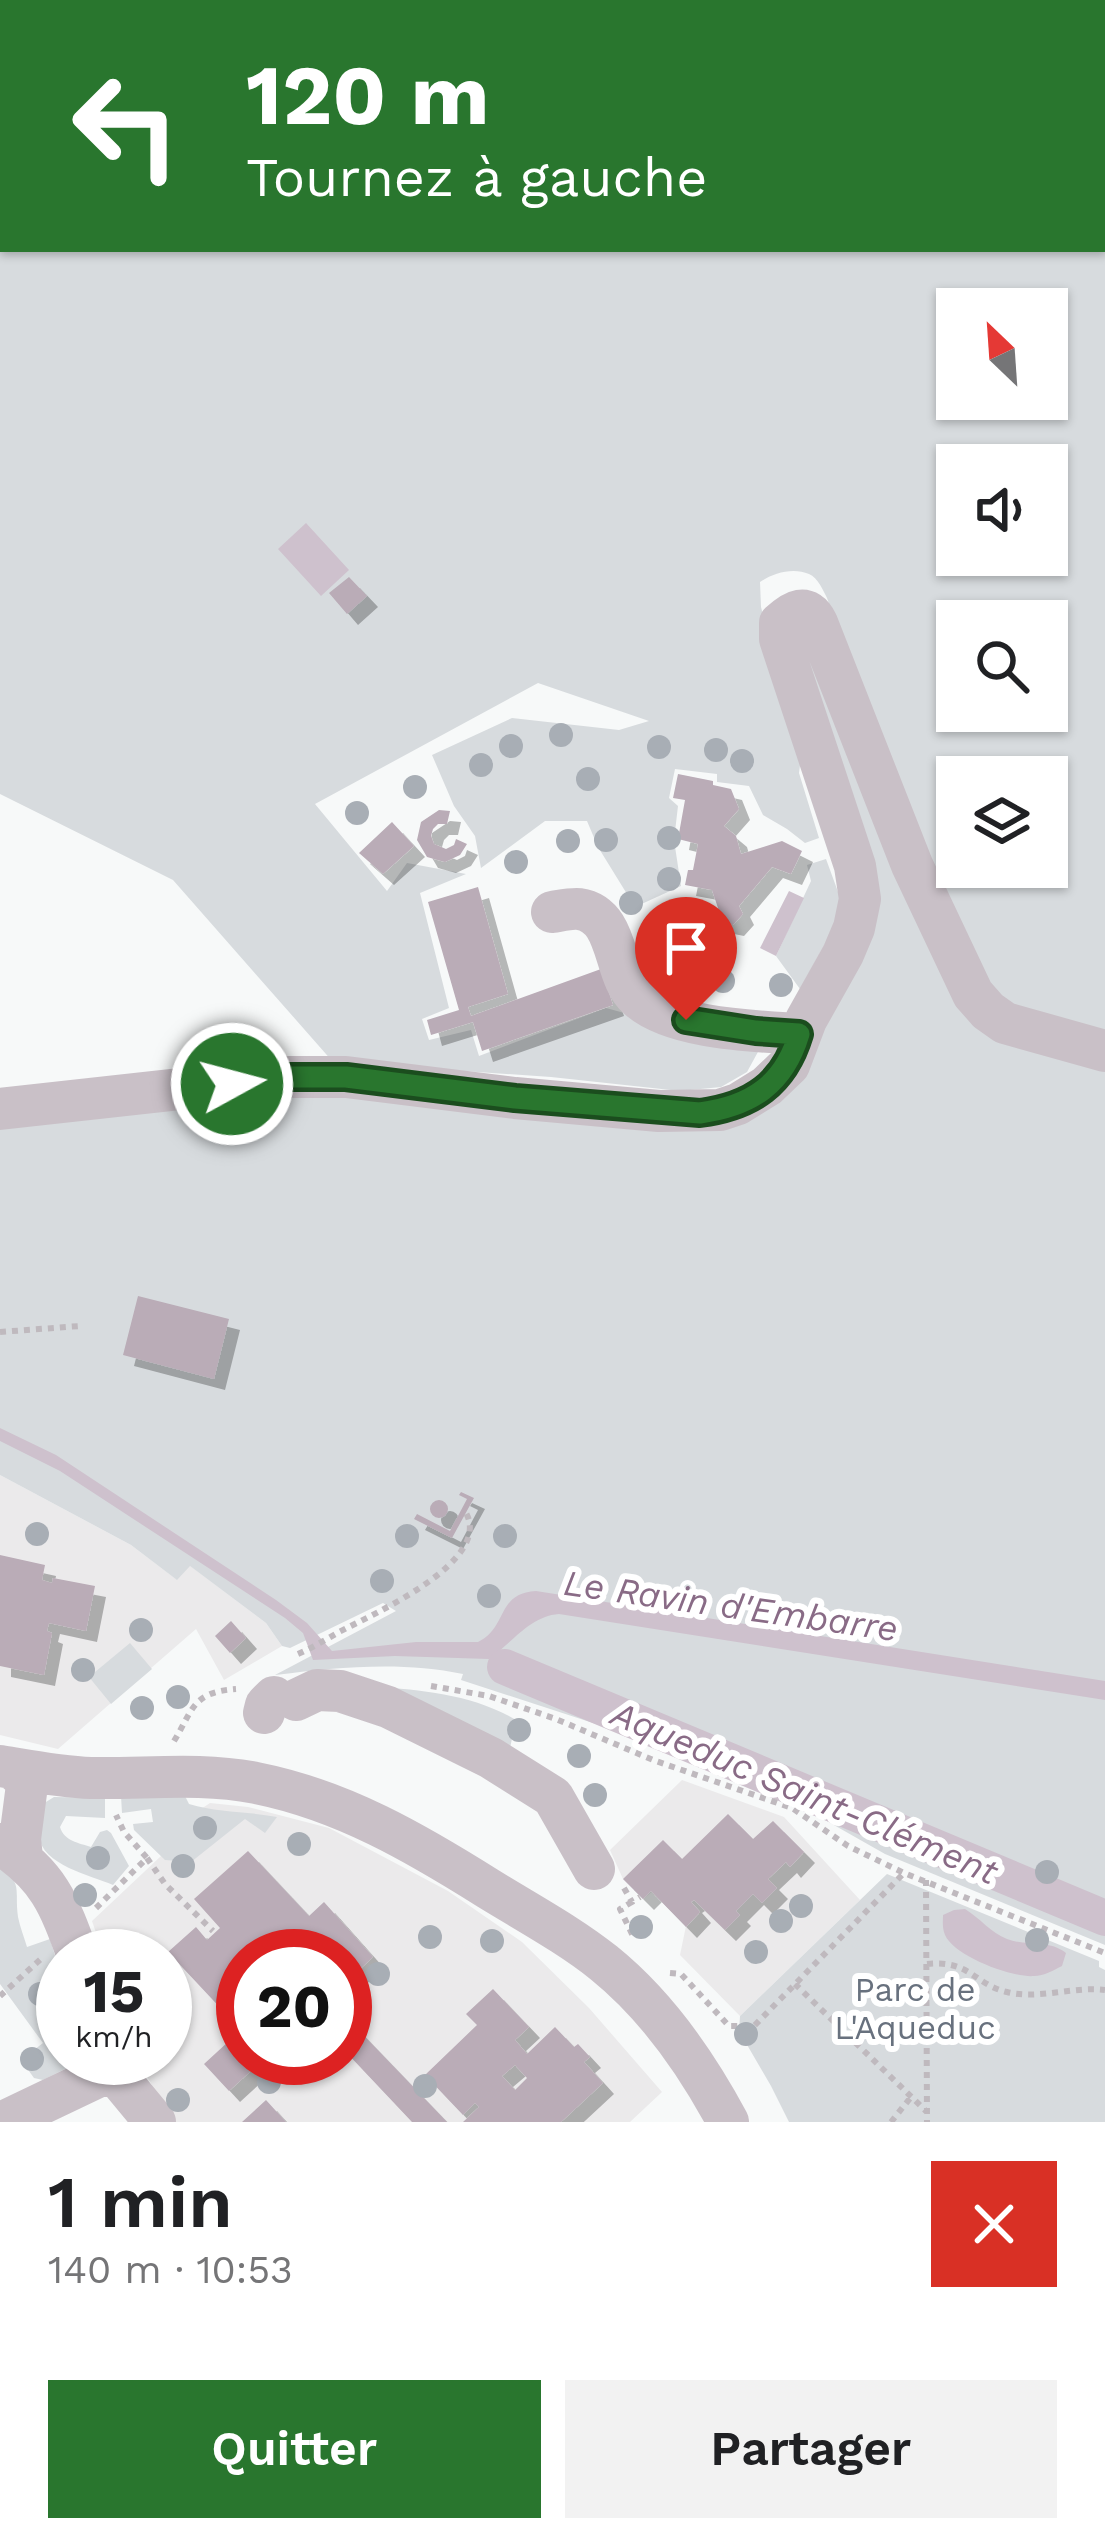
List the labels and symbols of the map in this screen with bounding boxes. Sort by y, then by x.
north arrow [936,288,1068,420]
pin [635,897,737,1020]
position arrow [169,1021,295,1147]
water label: Le Ravin d'Embarre [561,1562,901,1650]
water label: Aqueduc Saint-Clément [603,1692,1005,1894]
speed limit sign: 20 [216,1929,372,2085]
park label: Parc de L'Aqueduc [834,1970,996,2047]

